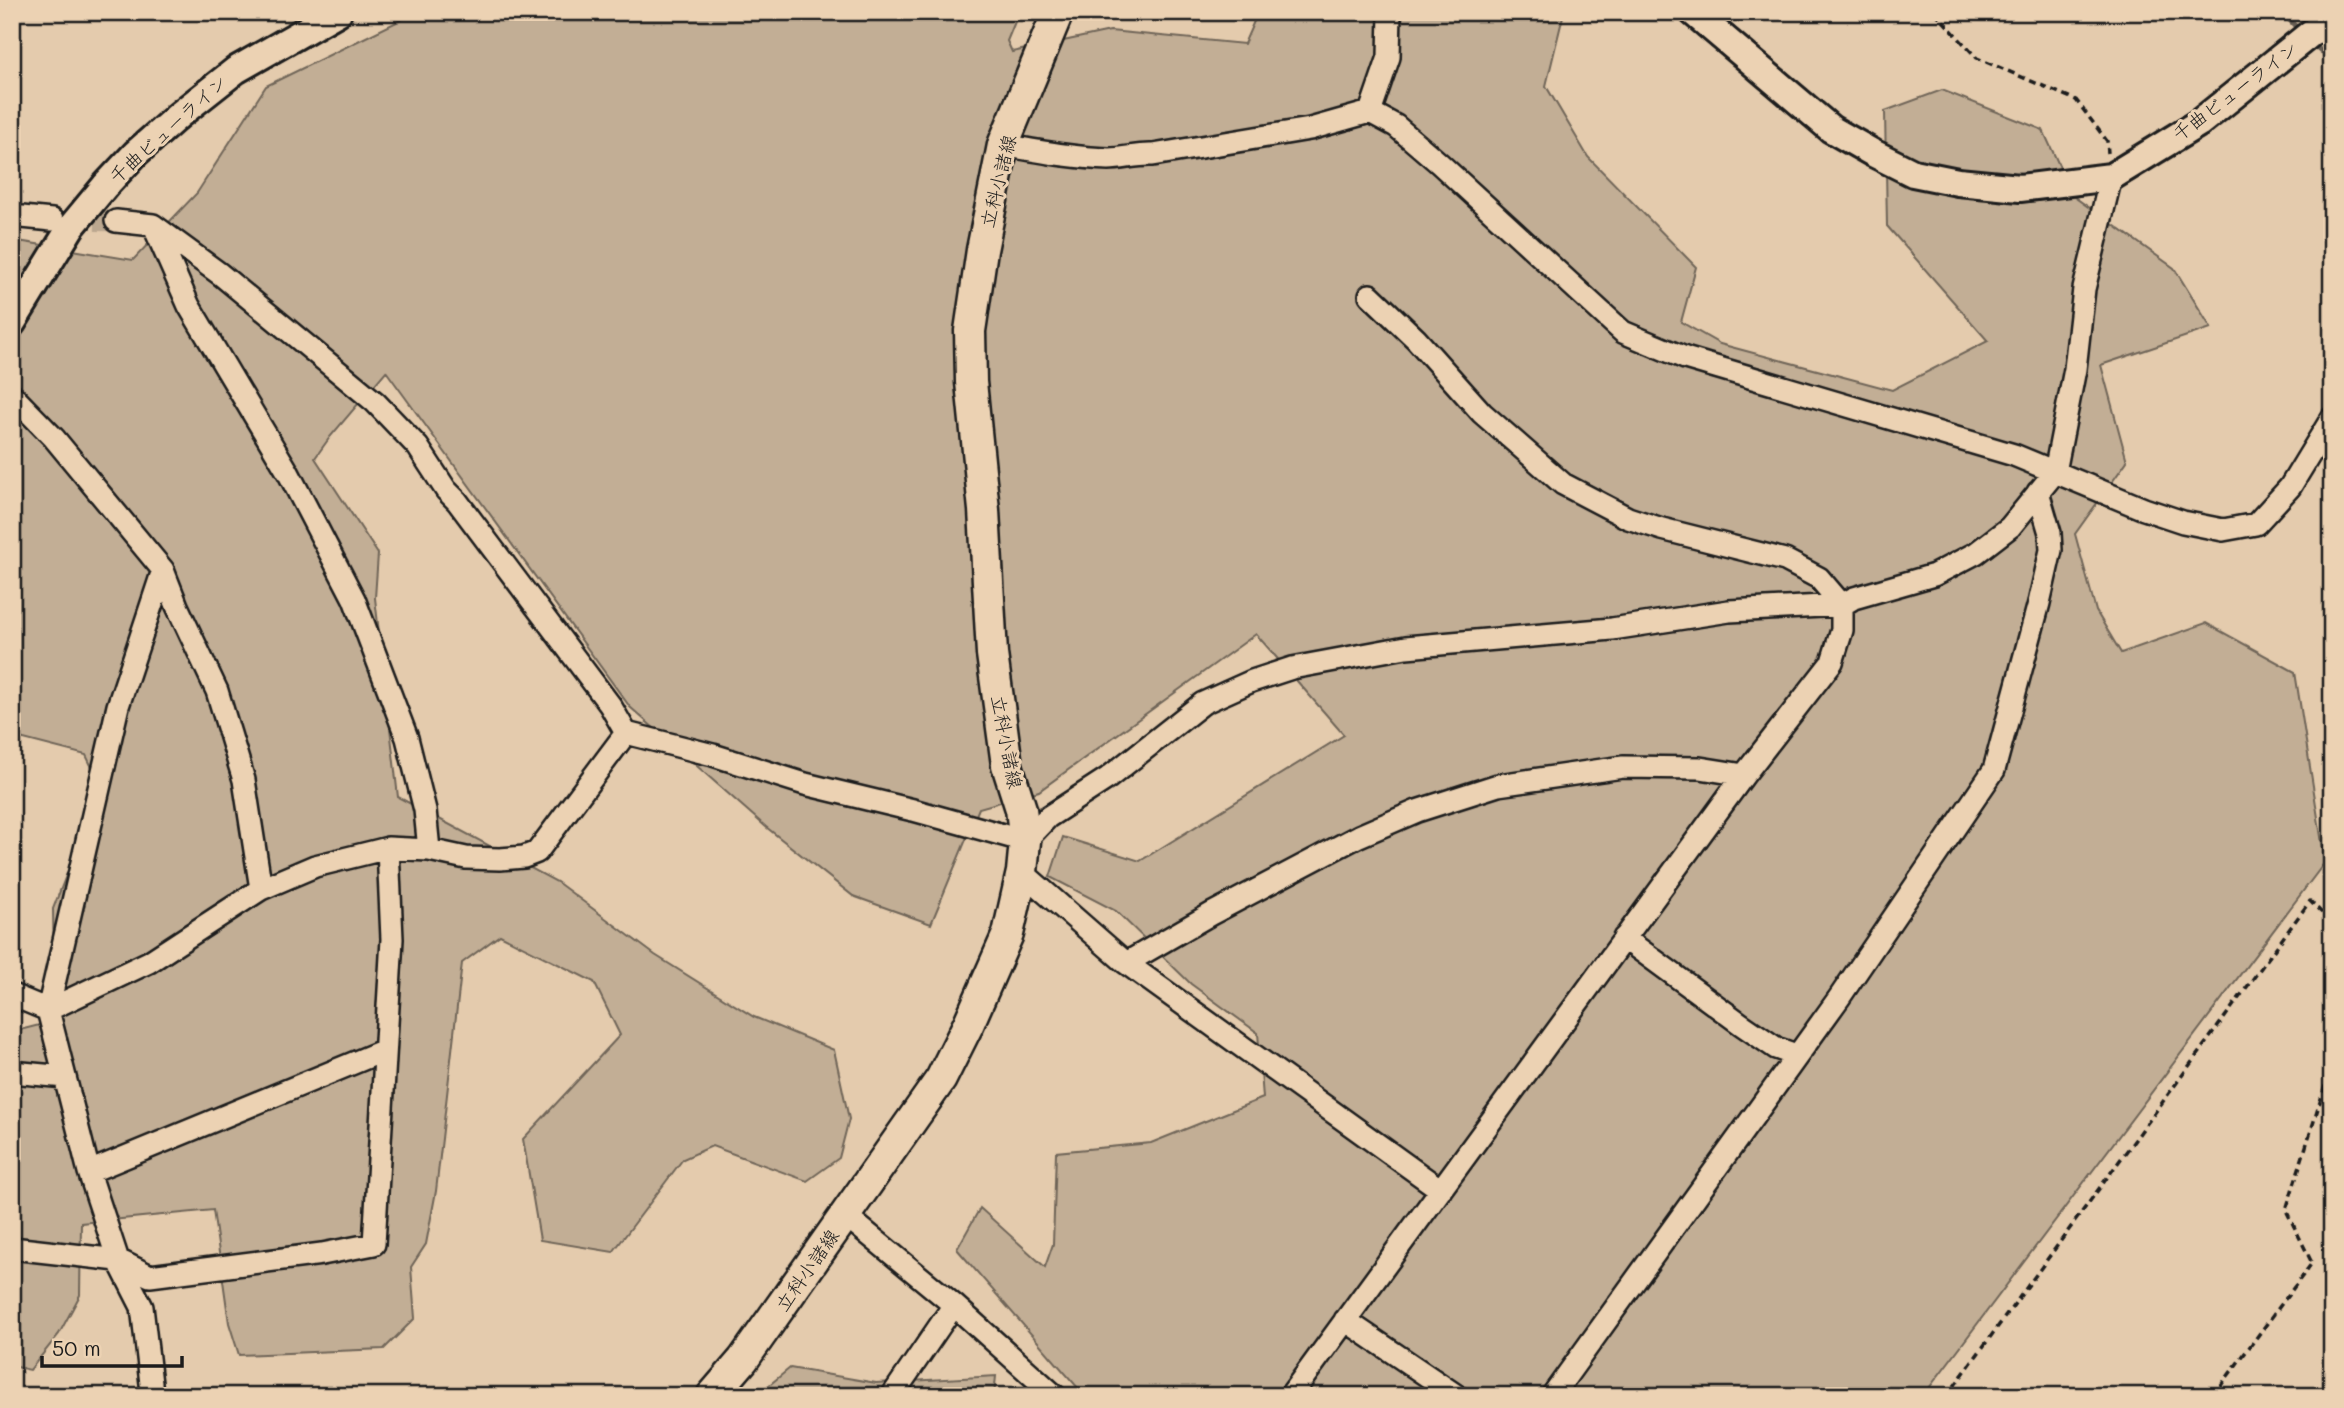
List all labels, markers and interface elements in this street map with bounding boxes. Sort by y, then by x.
street label: 千曲ビューライン [2167,35,2303,146]
street label: 千曲ビューライン [103,69,232,189]
street label: 立科小諸線 [974,132,1021,230]
street label: 立科小諸線 [986,693,1029,791]
street label: 立科小諸線 [769,1224,844,1316]
scale bar [42,1324,182,1368]
text: 50 m [52,1334,101,1361]

